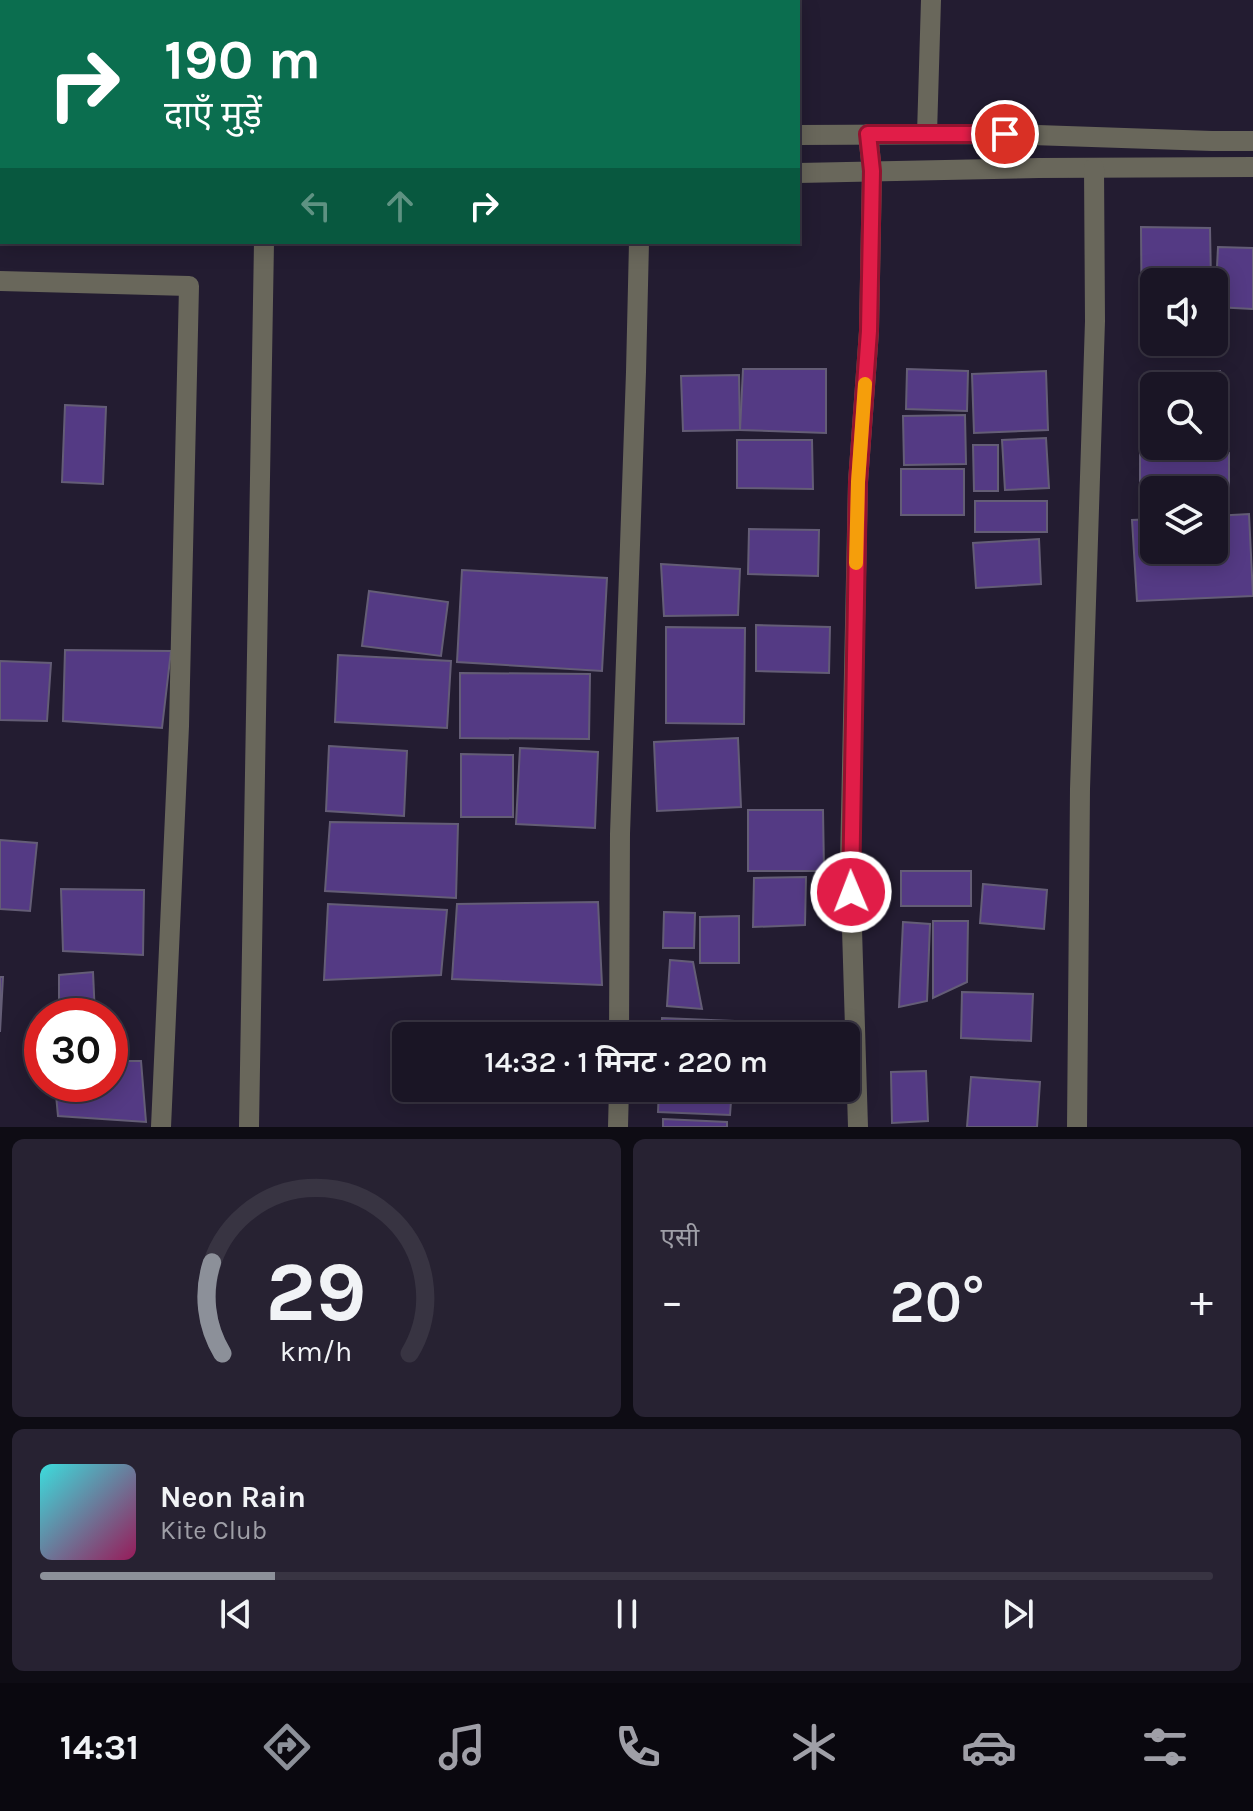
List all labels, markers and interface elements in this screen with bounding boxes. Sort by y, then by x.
text: 190 m [164,27,321,92]
icon: right [32,32,136,136]
text: दाएँ मुड़ें [164,94,262,136]
pin [971,100,1039,168]
icon: arrive [983,112,1027,156]
icon: left [294,184,338,228]
icon: ahead [378,184,422,228]
icon: right [462,184,506,228]
map controls [1140,268,1228,564]
button: sound [1140,268,1228,356]
button: search [1140,372,1228,460]
button: layers [1140,476,1228,564]
position arrow [809,850,893,934]
speed limit sign: 30 [24,998,128,1102]
text: 14:32 · 1 मिनट · 220 m [484,1044,768,1080]
text: एसी [661,1222,699,1253]
text: 29 [266,1244,367,1341]
text: 20° [889,1267,985,1337]
text: − [661,1276,684,1327]
text: + [1190,1276,1213,1327]
text: km/h [280,1335,352,1368]
text: Neon Rain [160,1479,306,1515]
text: Kite Club [160,1515,267,1546]
icon: previous [214,1592,258,1636]
icon: pause [605,1592,649,1636]
icon: next [996,1592,1040,1636]
icon: directions [259,1719,315,1775]
icon: music [434,1719,490,1775]
icon: phone [610,1719,666,1775]
icon: climate [786,1719,842,1775]
icon: car [961,1719,1017,1775]
icon: filters [1137,1719,1193,1775]
text: 14:31 [60,1726,139,1768]

